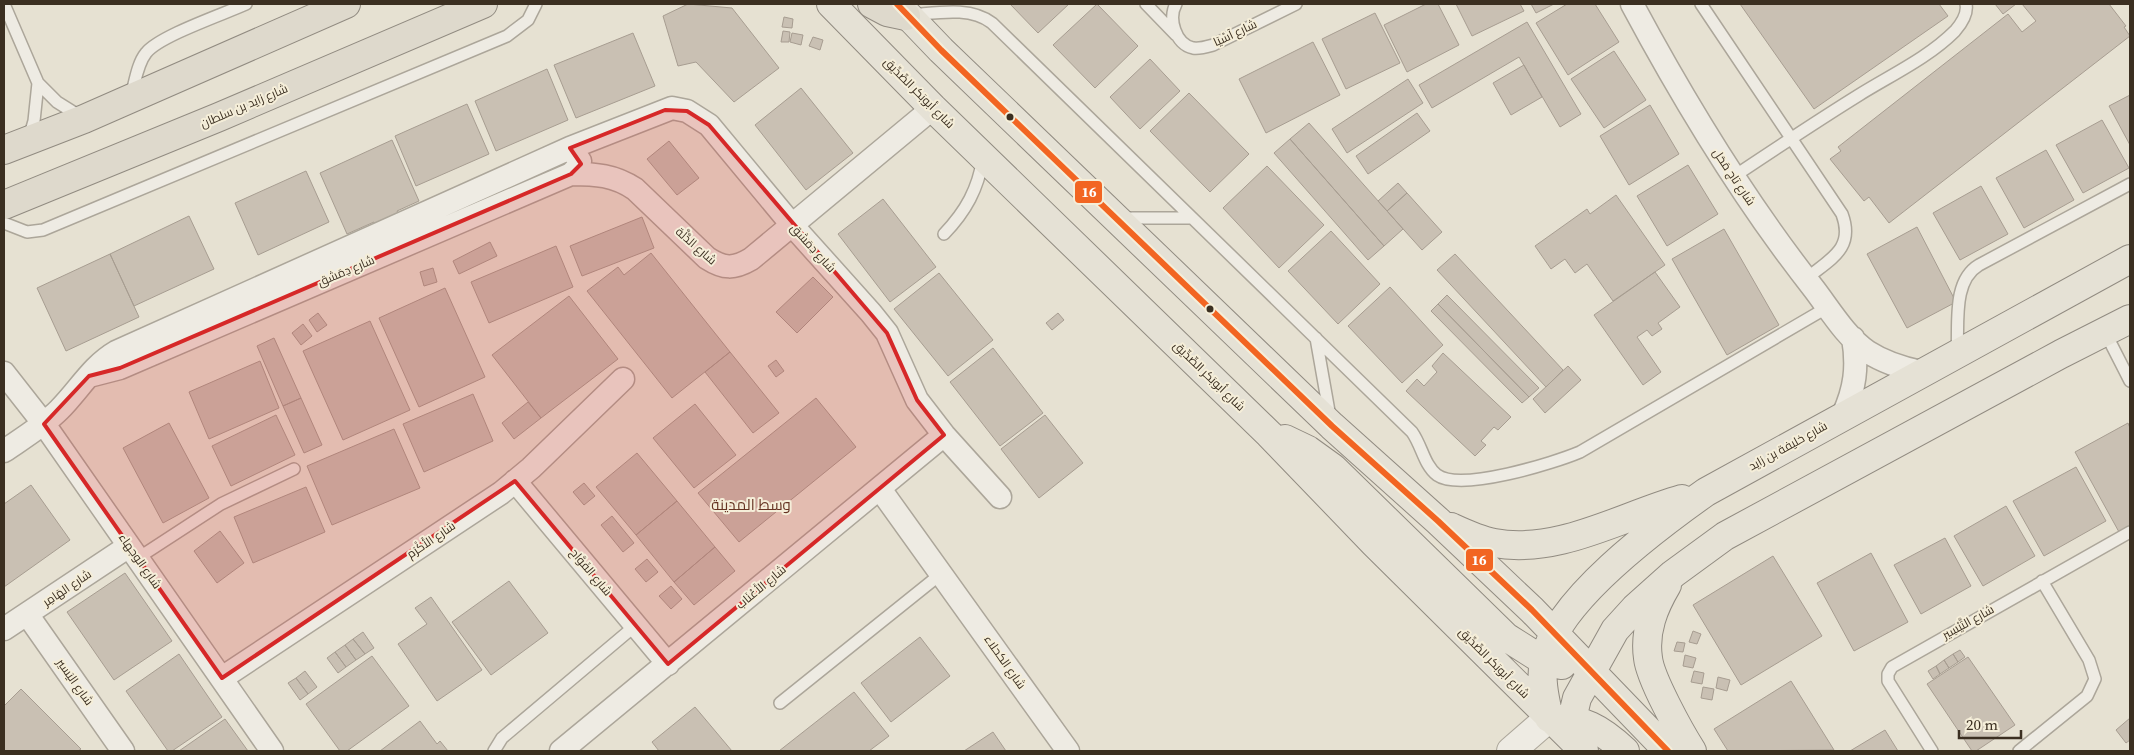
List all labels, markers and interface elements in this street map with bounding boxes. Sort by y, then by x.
street label: شارع آسْيَا [1211,16,1259,50]
street label: شارع أبوبَكر الصِّدِّيق [880,54,958,132]
street label: شارع زايد بن سلطان [198,80,290,132]
unlabelled marker [1005,112,1015,122]
street label: شارع تاج مَحَل [1709,145,1759,209]
line badge: 16 [1074,180,1103,204]
text: 16 [1081,182,1097,202]
street label: شارع دِمَشق [787,220,839,276]
street label: شارع الدَّلَّة [672,224,720,268]
street label: شارع دِمَشق [315,252,377,290]
unlabelled marker [1205,304,1215,314]
street label: شارع أبوبَكر الصِّدِّيق [1170,338,1248,414]
street label: شارع خليفة بن زايد [1746,418,1830,474]
district label: وسط المدينة [711,494,791,515]
street label: شارع الأَكْرَم [403,518,459,562]
street label: شارع الوجهاء [115,530,165,592]
street label: شارع الفَوَّاح [566,545,616,599]
line badge: 16 [1465,548,1494,572]
text: 16 [1471,550,1487,570]
street label: شارع الأَعْنَاب [733,561,789,613]
street label: شارع الهَامِر [39,566,94,611]
street label: شارع التَّيْسِير [1938,601,1997,643]
street label: شارع أبوبَكر الصِّدِّيق [1455,624,1533,702]
street label: شارع الكحلاء [981,632,1029,692]
street label: شارع اليَسير [53,655,97,709]
scale bar [1959,708,2022,740]
text: 20 m [1966,714,1998,735]

